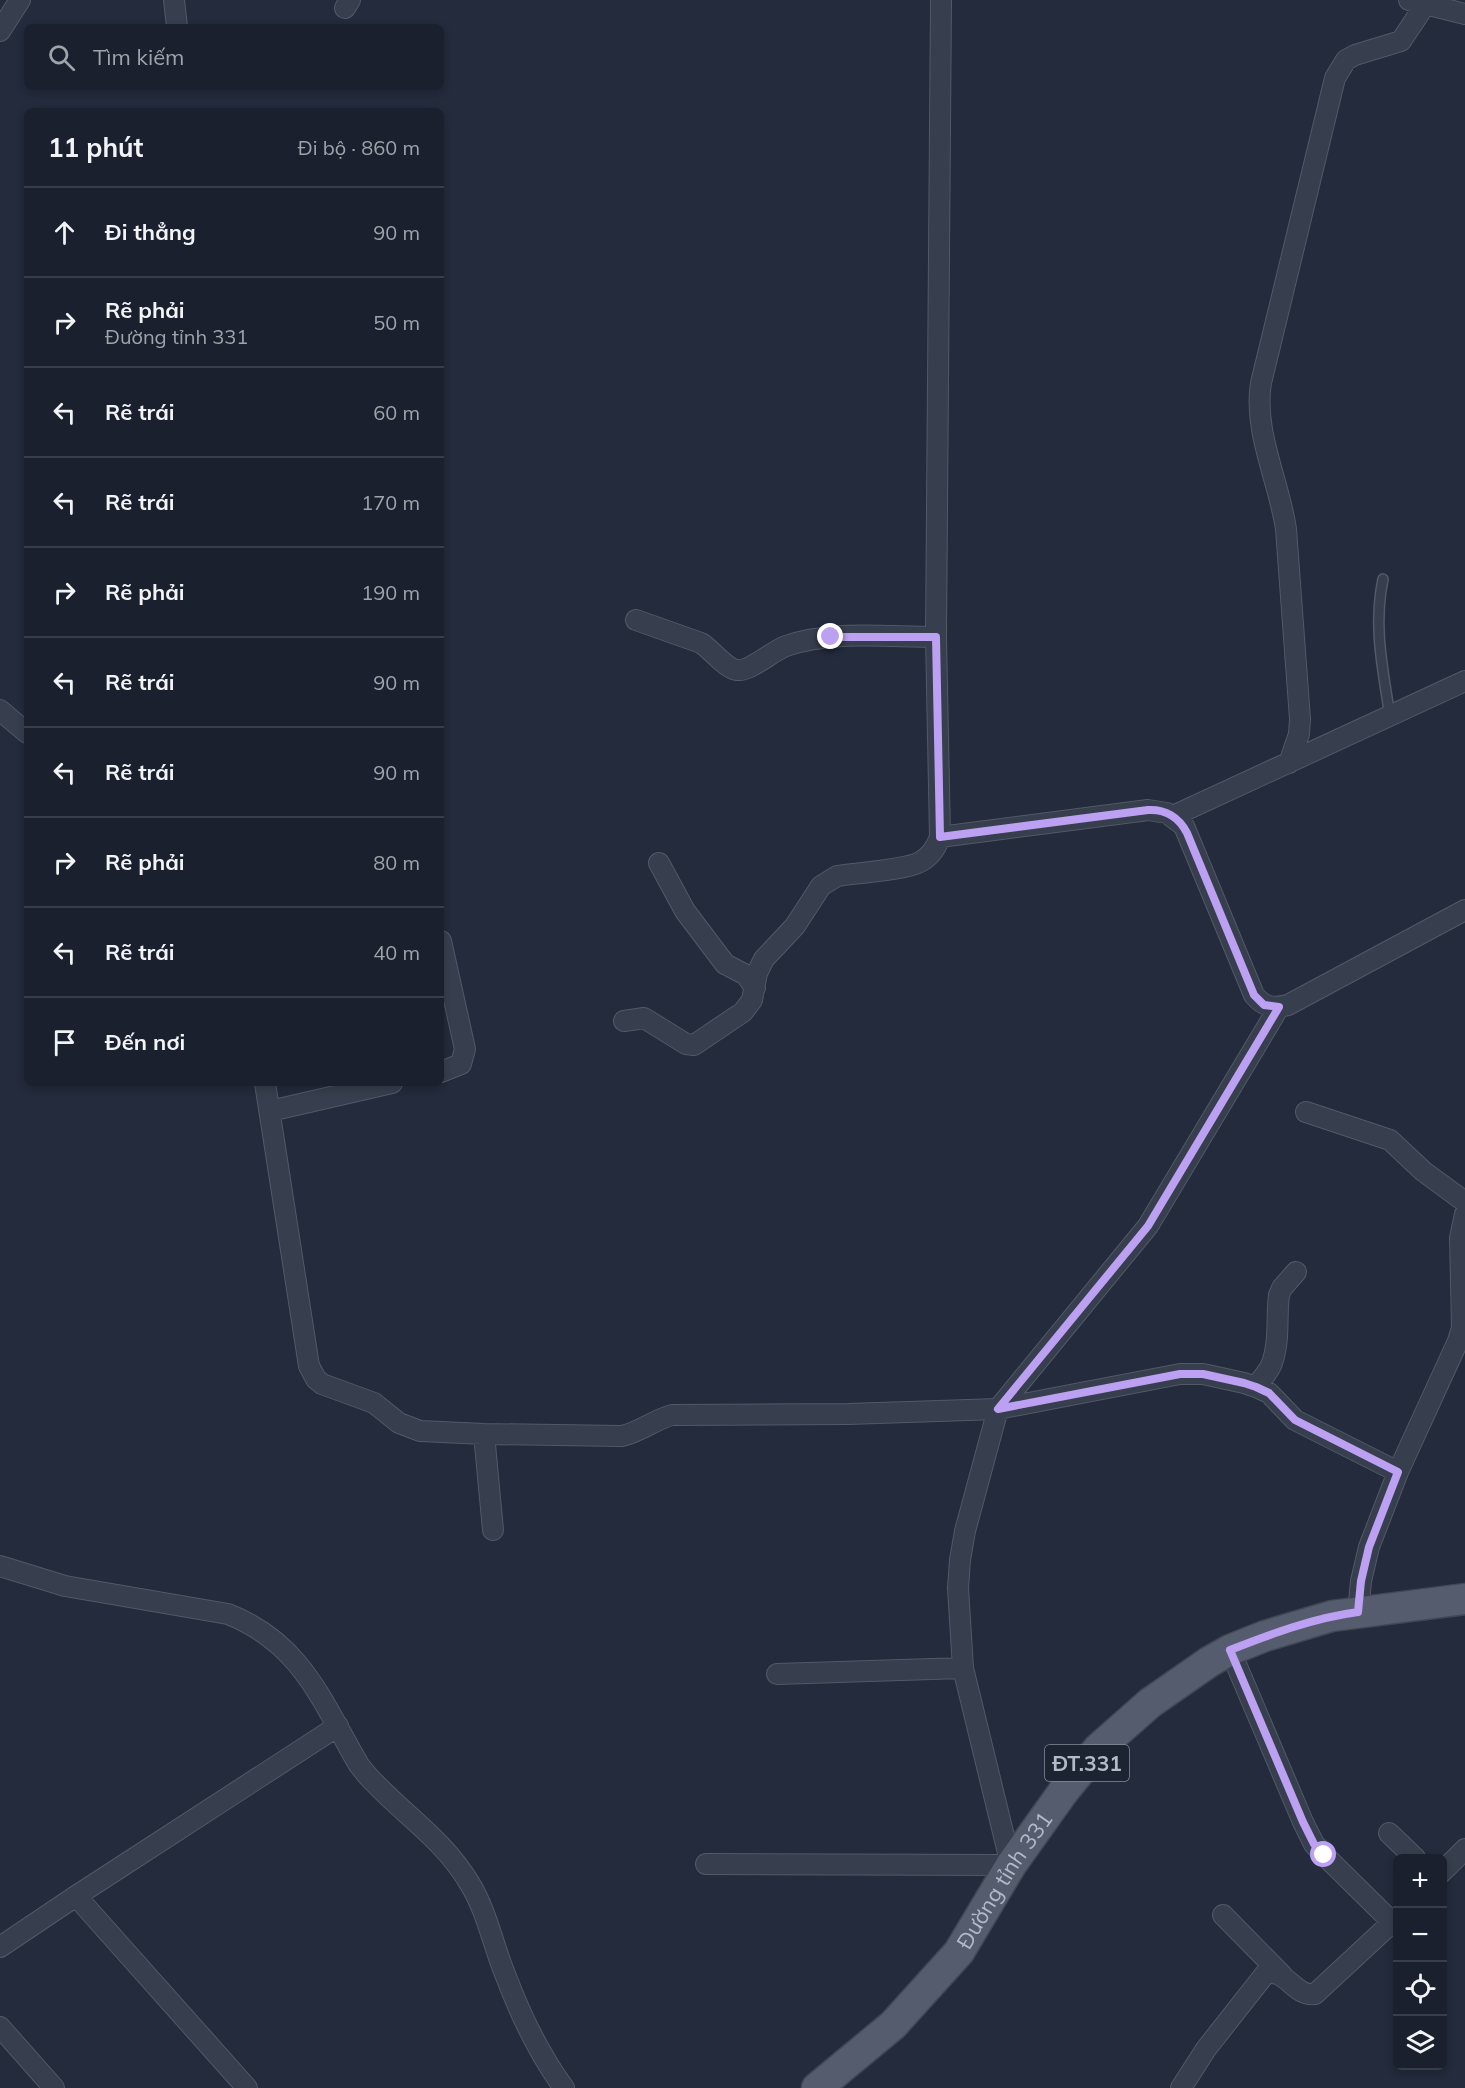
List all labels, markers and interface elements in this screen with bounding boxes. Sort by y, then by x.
search box [24,24,444,90]
icon: search [45,41,78,74]
text: Tìm kiếm [93,43,184,71]
text: 11 phút [48,131,143,164]
text: Đi bộ · 860 m [298,135,420,160]
icon: ahead [48,216,81,249]
text: Đi thẳng [105,218,196,246]
text: 90 m [373,220,420,245]
text: Rẽ phải [105,296,185,324]
icon: right [48,306,81,339]
text: 50 m [373,310,420,335]
text: Đường tỉnh 331 [105,324,248,349]
icon: left [48,396,81,429]
text: Rẽ trái [105,398,175,426]
text: 60 m [373,400,420,425]
icon: left [48,486,81,519]
text: Rẽ trái [105,488,175,516]
text: 170 m [361,490,420,515]
icon: right [48,576,81,609]
text: Rẽ phải [105,578,185,606]
text: 190 m [361,580,420,605]
route end [817,623,843,649]
icon: left [48,666,81,699]
text: Rẽ trái [105,668,175,696]
text: 90 m [373,670,420,695]
icon: left [48,756,81,789]
text: Rẽ trái [105,758,175,786]
text: 90 m [373,760,420,785]
icon: right [48,846,81,879]
text: Rẽ phải [105,848,185,876]
text: 80 m [373,850,420,875]
icon: left [48,936,81,969]
text: Rẽ trái [105,938,175,966]
text: 40 m [373,940,420,965]
icon: arrive [48,1026,81,1059]
text: Đến nơi [105,1028,185,1056]
road number: ĐT.331 [1045,1745,1129,1781]
street label: Đường tỉnh 331 [950,1806,1059,1954]
route start [1310,1841,1336,1867]
map controls [1393,1854,1447,2070]
button: + [1393,1854,1447,1908]
button: − [1393,1908,1447,1962]
button: locate [1393,1962,1447,2016]
button: layers [1393,2016,1447,2070]

